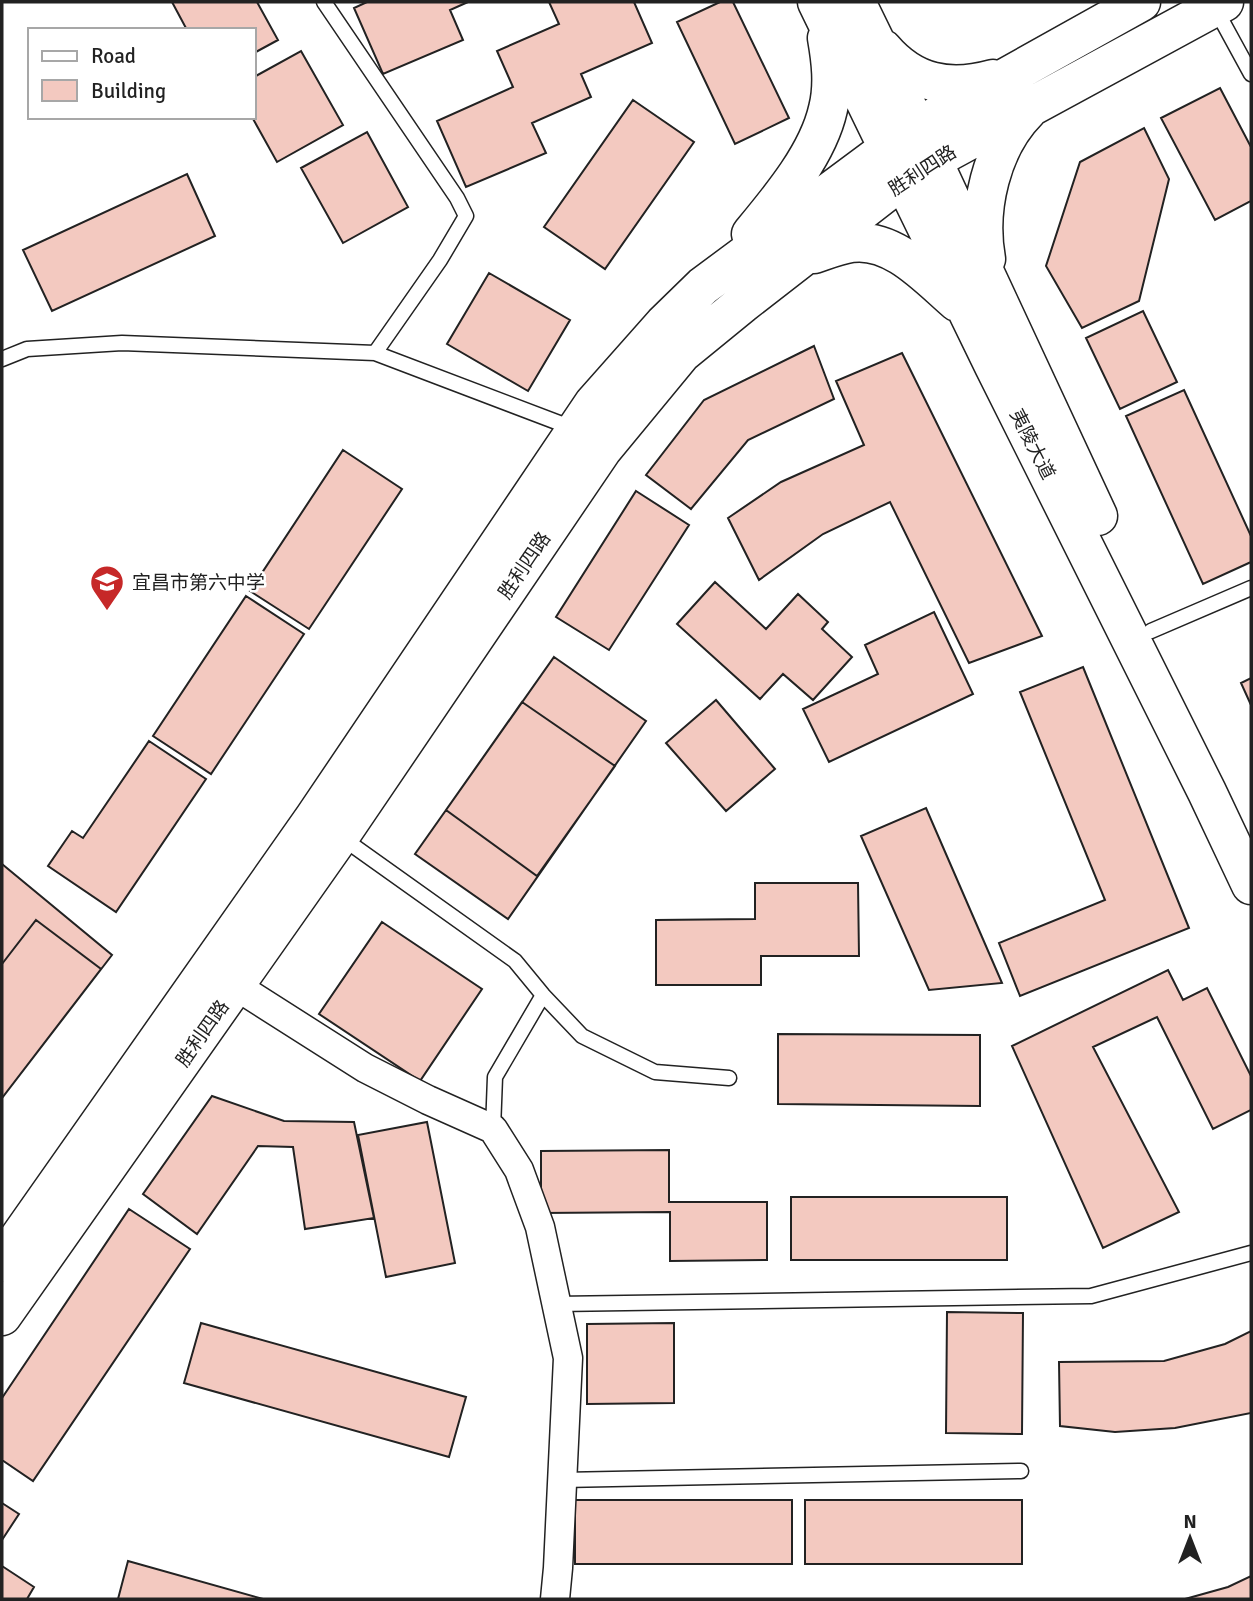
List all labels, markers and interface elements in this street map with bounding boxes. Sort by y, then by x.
legend [28,28,256,119]
text: Road [91,43,136,69]
text: Building [91,78,166,104]
street label: 胜利四路 [884,140,961,202]
street label: 夷陵大道 [1004,405,1060,484]
street label: 胜利四路 [494,527,556,604]
school or university icon: 宜昌市第六中学 [88,563,126,612]
place label: 宜昌市第六中学 [132,571,265,595]
street label: 胜利四路 [171,996,234,1072]
north arrow [1155,1503,1225,1573]
text: N [1183,1510,1197,1534]

